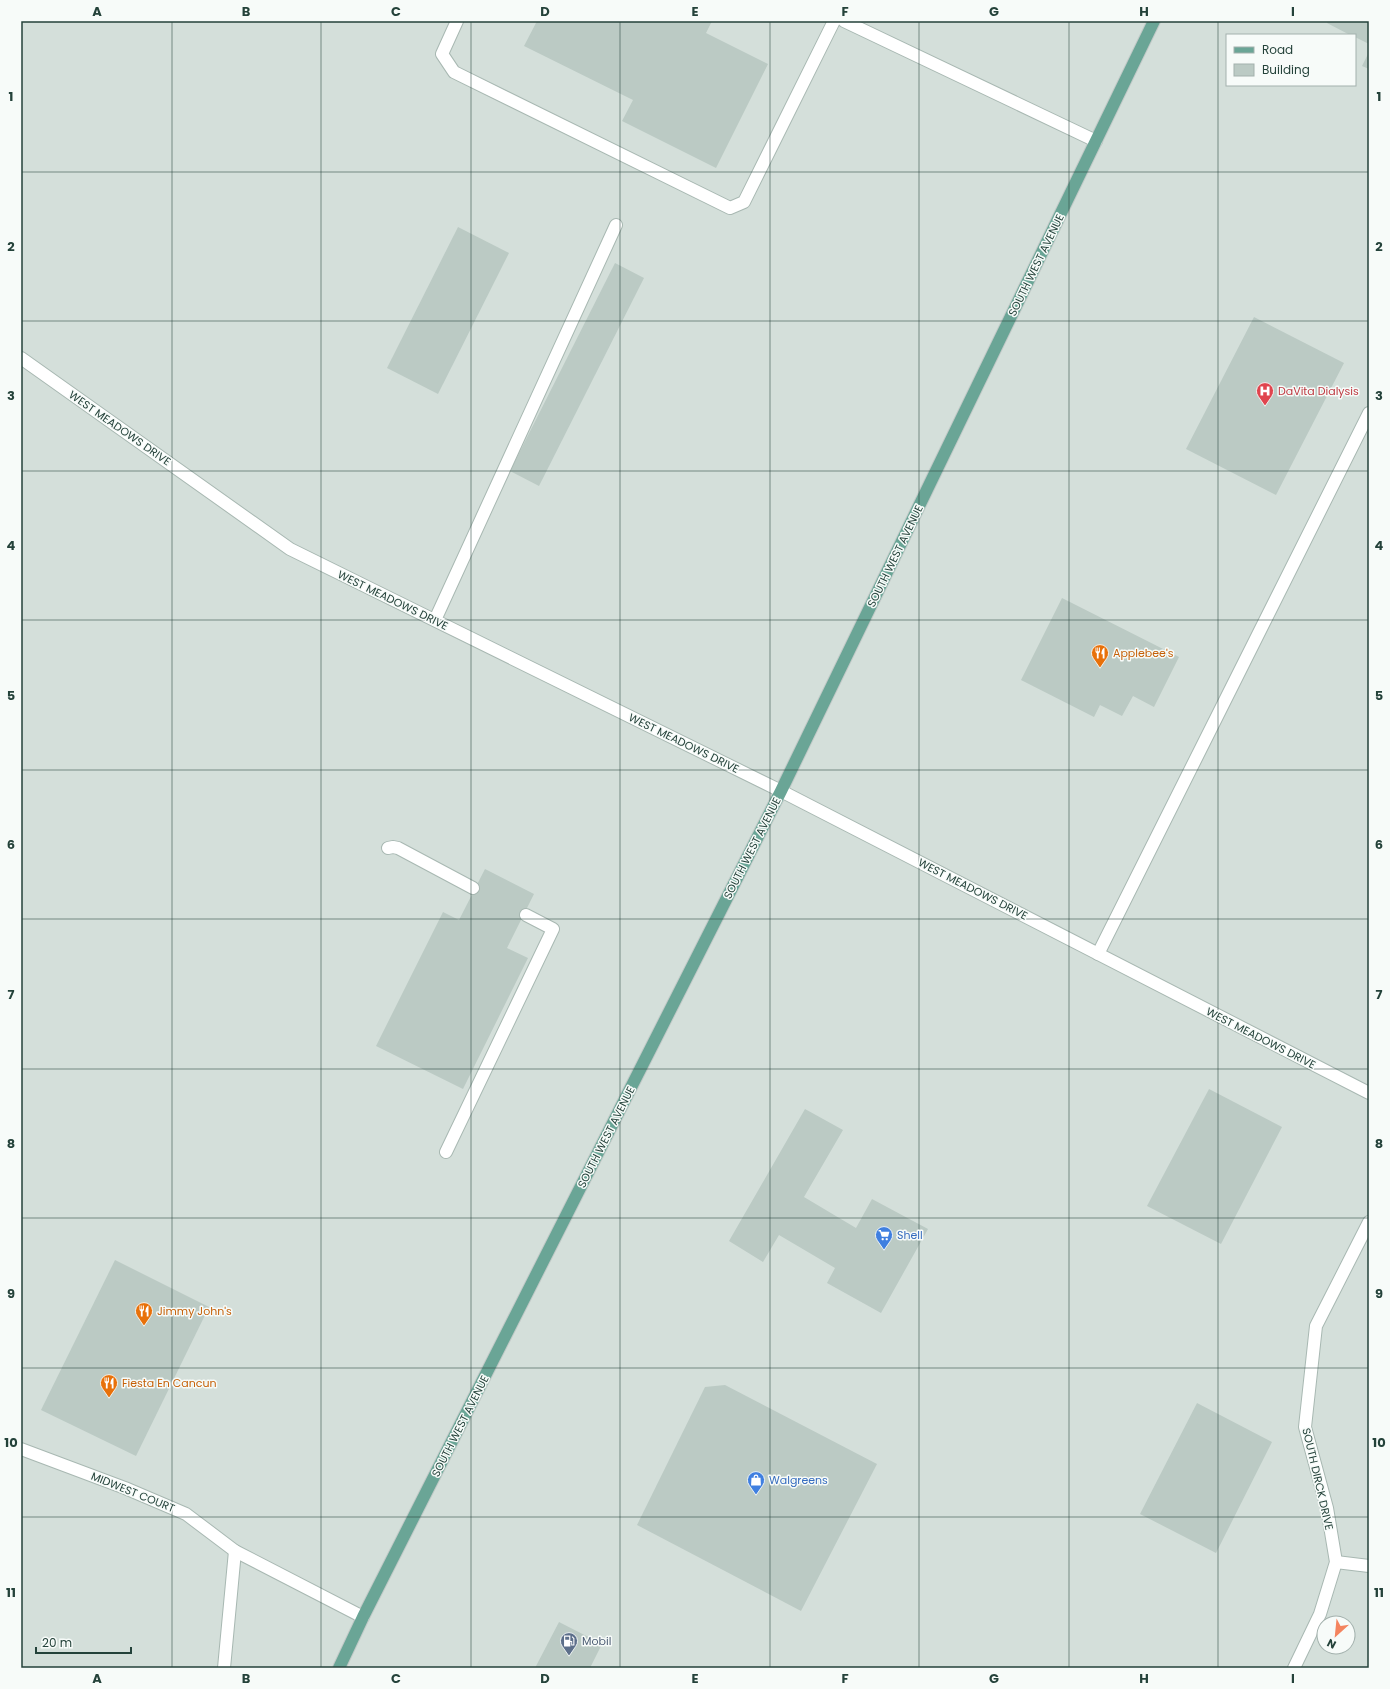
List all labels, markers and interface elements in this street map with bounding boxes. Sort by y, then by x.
text: A [92,2,102,21]
text: B [242,2,251,21]
text: C [391,2,401,21]
text: D [540,2,550,21]
text: E [691,2,699,21]
text: F [841,2,849,21]
text: G [989,2,999,21]
text: H [1139,2,1149,21]
text: I [1291,2,1295,21]
legend [1226,34,1356,86]
text: Road [1262,41,1293,58]
text: Building [1262,61,1310,78]
text: 1 [9,87,13,106]
text: 1 [1377,87,1381,106]
street label: SOUTH WEST AVENUE [1004,211,1068,319]
text: 2 [7,237,15,256]
text: 2 [1375,237,1383,256]
hospital icon: DaVita Dialysis [1255,381,1275,406]
place label: DaVita Dialysis [1278,383,1359,399]
text: 3 [7,386,15,405]
text: 3 [1375,386,1383,405]
street label: WEST MEADOWS DRIVE [66,387,174,469]
street label: SOUTH WEST AVENUE [863,502,927,610]
text: 4 [7,536,16,555]
text: 4 [1375,536,1384,555]
street label: WEST MEADOWS DRIVE [335,566,451,634]
restaurant icon: Applebee's [1090,643,1110,668]
place label: Applebee's [1113,645,1174,661]
text: 5 [7,686,15,705]
text: 5 [1375,686,1383,705]
street label: WEST MEADOWS DRIVE [626,709,742,777]
street label: SOUTH WEST AVENUE [719,794,785,902]
text: 6 [7,835,15,854]
text: 6 [1375,835,1383,854]
street label: WEST MEADOWS DRIVE [915,854,1031,924]
text: 7 [8,985,15,1004]
text: 7 [1376,985,1383,1004]
street label: WEST MEADOWS DRIVE [1203,1003,1319,1073]
street label: SOUTH WEST AVENUE [573,1083,639,1191]
text: 8 [7,1134,15,1153]
text: 8 [1375,1134,1383,1153]
supermarket icon: Shell [874,1225,894,1250]
place label: Shell [897,1227,923,1243]
text: 9 [7,1284,15,1303]
text: 9 [1375,1284,1383,1303]
restaurant icon: Jimmy John's [134,1301,154,1326]
place label: Jimmy John's [157,1303,232,1319]
street label: SOUTH WEST AVENUE [427,1372,493,1480]
restaurant icon: Fiesta En Cancun [99,1373,119,1398]
place label: Fiesta En Cancun [122,1375,217,1391]
street label: SOUTH DIRCK DRIVE [1298,1426,1338,1532]
text: 10 [4,1433,18,1452]
text: 10 [1372,1433,1386,1452]
street label: MIDWEST COURT [89,1468,177,1516]
shop icon: Walgreens [746,1470,766,1495]
place label: Walgreens [769,1472,828,1488]
text: 11 [6,1583,16,1602]
text: 11 [1374,1583,1384,1602]
north arrow [1316,1615,1356,1655]
scale bar [36,1629,131,1655]
fuel station icon: Mobil [559,1631,579,1656]
place label: Mobil [582,1633,611,1649]
text: 20 m [42,1634,72,1651]
text: N [1324,1635,1339,1653]
text: A [92,1669,102,1688]
text: B [242,1669,251,1688]
text: C [391,1669,401,1688]
text: D [540,1669,550,1688]
text: E [691,1669,699,1688]
text: F [841,1669,849,1688]
text: G [989,1669,999,1688]
text: H [1139,1669,1149,1688]
text: I [1291,1669,1295,1688]

